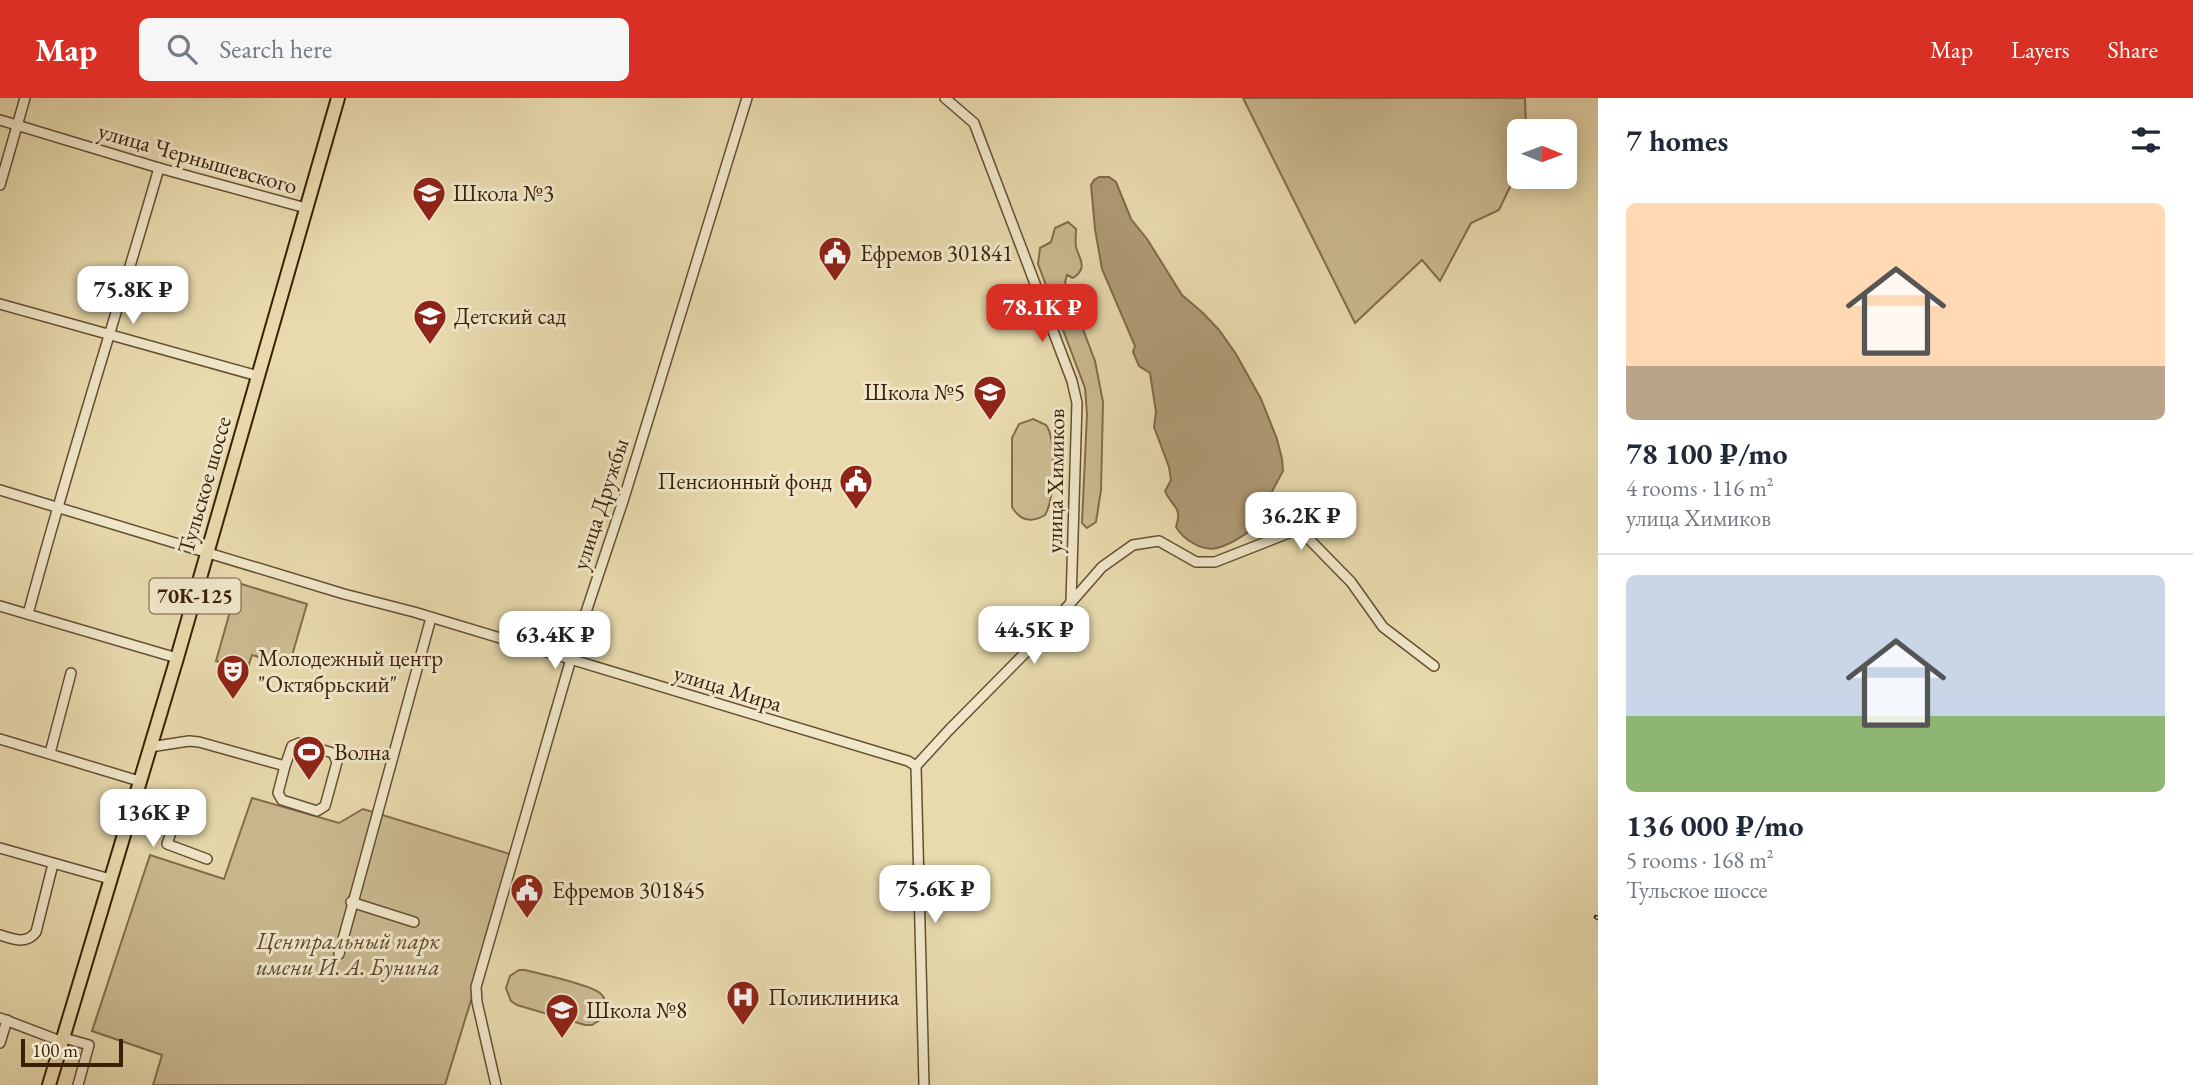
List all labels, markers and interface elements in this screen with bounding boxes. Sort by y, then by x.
search box [139,18,629,81]
text: Map [35,28,97,71]
icon: search [163,30,201,68]
text: Search here [219,32,332,66]
text: Map [1930,34,1973,65]
text: Layers [2011,34,2070,65]
text: Share [2108,34,2158,65]
street label: улица Чернышевского [95,115,301,201]
north arrow [1507,119,1577,189]
map controls [1507,119,1577,189]
text: 7 homes [1626,121,1728,160]
icon: filters [2127,121,2165,159]
school or university icon: Школа №3 [410,174,448,223]
place label: Школа №3 [453,178,554,208]
public building icon: Ефремов 301841 [816,234,854,283]
place label: Ефремов 301841 [860,238,1013,268]
icon: home [1833,248,1959,374]
pin: 75.8K ₽ [68,266,198,326]
text: 75.8K ₽ [93,274,173,304]
pin: 78.1K ₽ [977,285,1107,344]
text: 78.1K ₽ [1002,292,1082,322]
school or university icon: Детский сад [411,297,449,346]
place label: Детский сад [454,301,567,331]
school or university icon: Школа №5 [971,373,1009,422]
place label: Школа №5 [864,377,965,407]
street label: улица Химиков [1039,408,1071,554]
street label: Тульское шоссе [170,413,238,557]
street label: улица Дружбы [565,434,635,574]
text: 78 100 ₽/mo [1626,434,1788,473]
public building icon: Пенсионный фонд [837,462,875,511]
place label: Пенсионный фонд [657,466,833,496]
text: 4 rooms · 116 m² [1626,473,1774,503]
pin: 36.2K ₽ [1236,492,1366,552]
text: 36.2K ₽ [1261,500,1341,530]
text: улица Химиков [1626,503,1771,533]
road number: 70К-125 [150,578,241,614]
pin: 44.5K ₽ [969,606,1099,666]
pin: 63.4K ₽ [490,612,620,671]
text: 44.5K ₽ [994,614,1074,644]
text: 63.4K ₽ [515,619,595,649]
icon: home [1833,620,1959,746]
place label: Молодежный центр "Октябрьский" [258,643,443,699]
theatre icon: Молодежный центр "Октябрьский" [214,652,252,701]
street label: улица Мира [670,657,787,719]
sports icon: Волна [290,733,328,782]
place label: Волна [334,737,391,767]
pin: 136K ₽ [96,790,210,849]
text: 136K ₽ [116,797,190,827]
text: 136 000 ₽/mo [1626,806,1804,845]
text: 5 rooms · 168 m² [1626,845,1774,875]
pin: 75.6K ₽ [870,866,1000,925]
public building icon: Ефремов 301845 [508,871,546,920]
text: 75.6K ₽ [895,873,975,903]
place label: Ефремов 301845 [552,875,705,905]
text: Тульское шоссе [1626,875,1768,905]
park label: Центральный парк имени И. А. Бунина [255,926,441,982]
hospital icon: Поликлиника [724,978,762,1027]
place label: Поликлиника [768,982,900,1012]
school or university icon: Школа №8 [543,991,581,1040]
place label: Школа №8 [586,995,687,1025]
scale bar [21,1036,122,1068]
text: 100 m [32,1038,78,1063]

